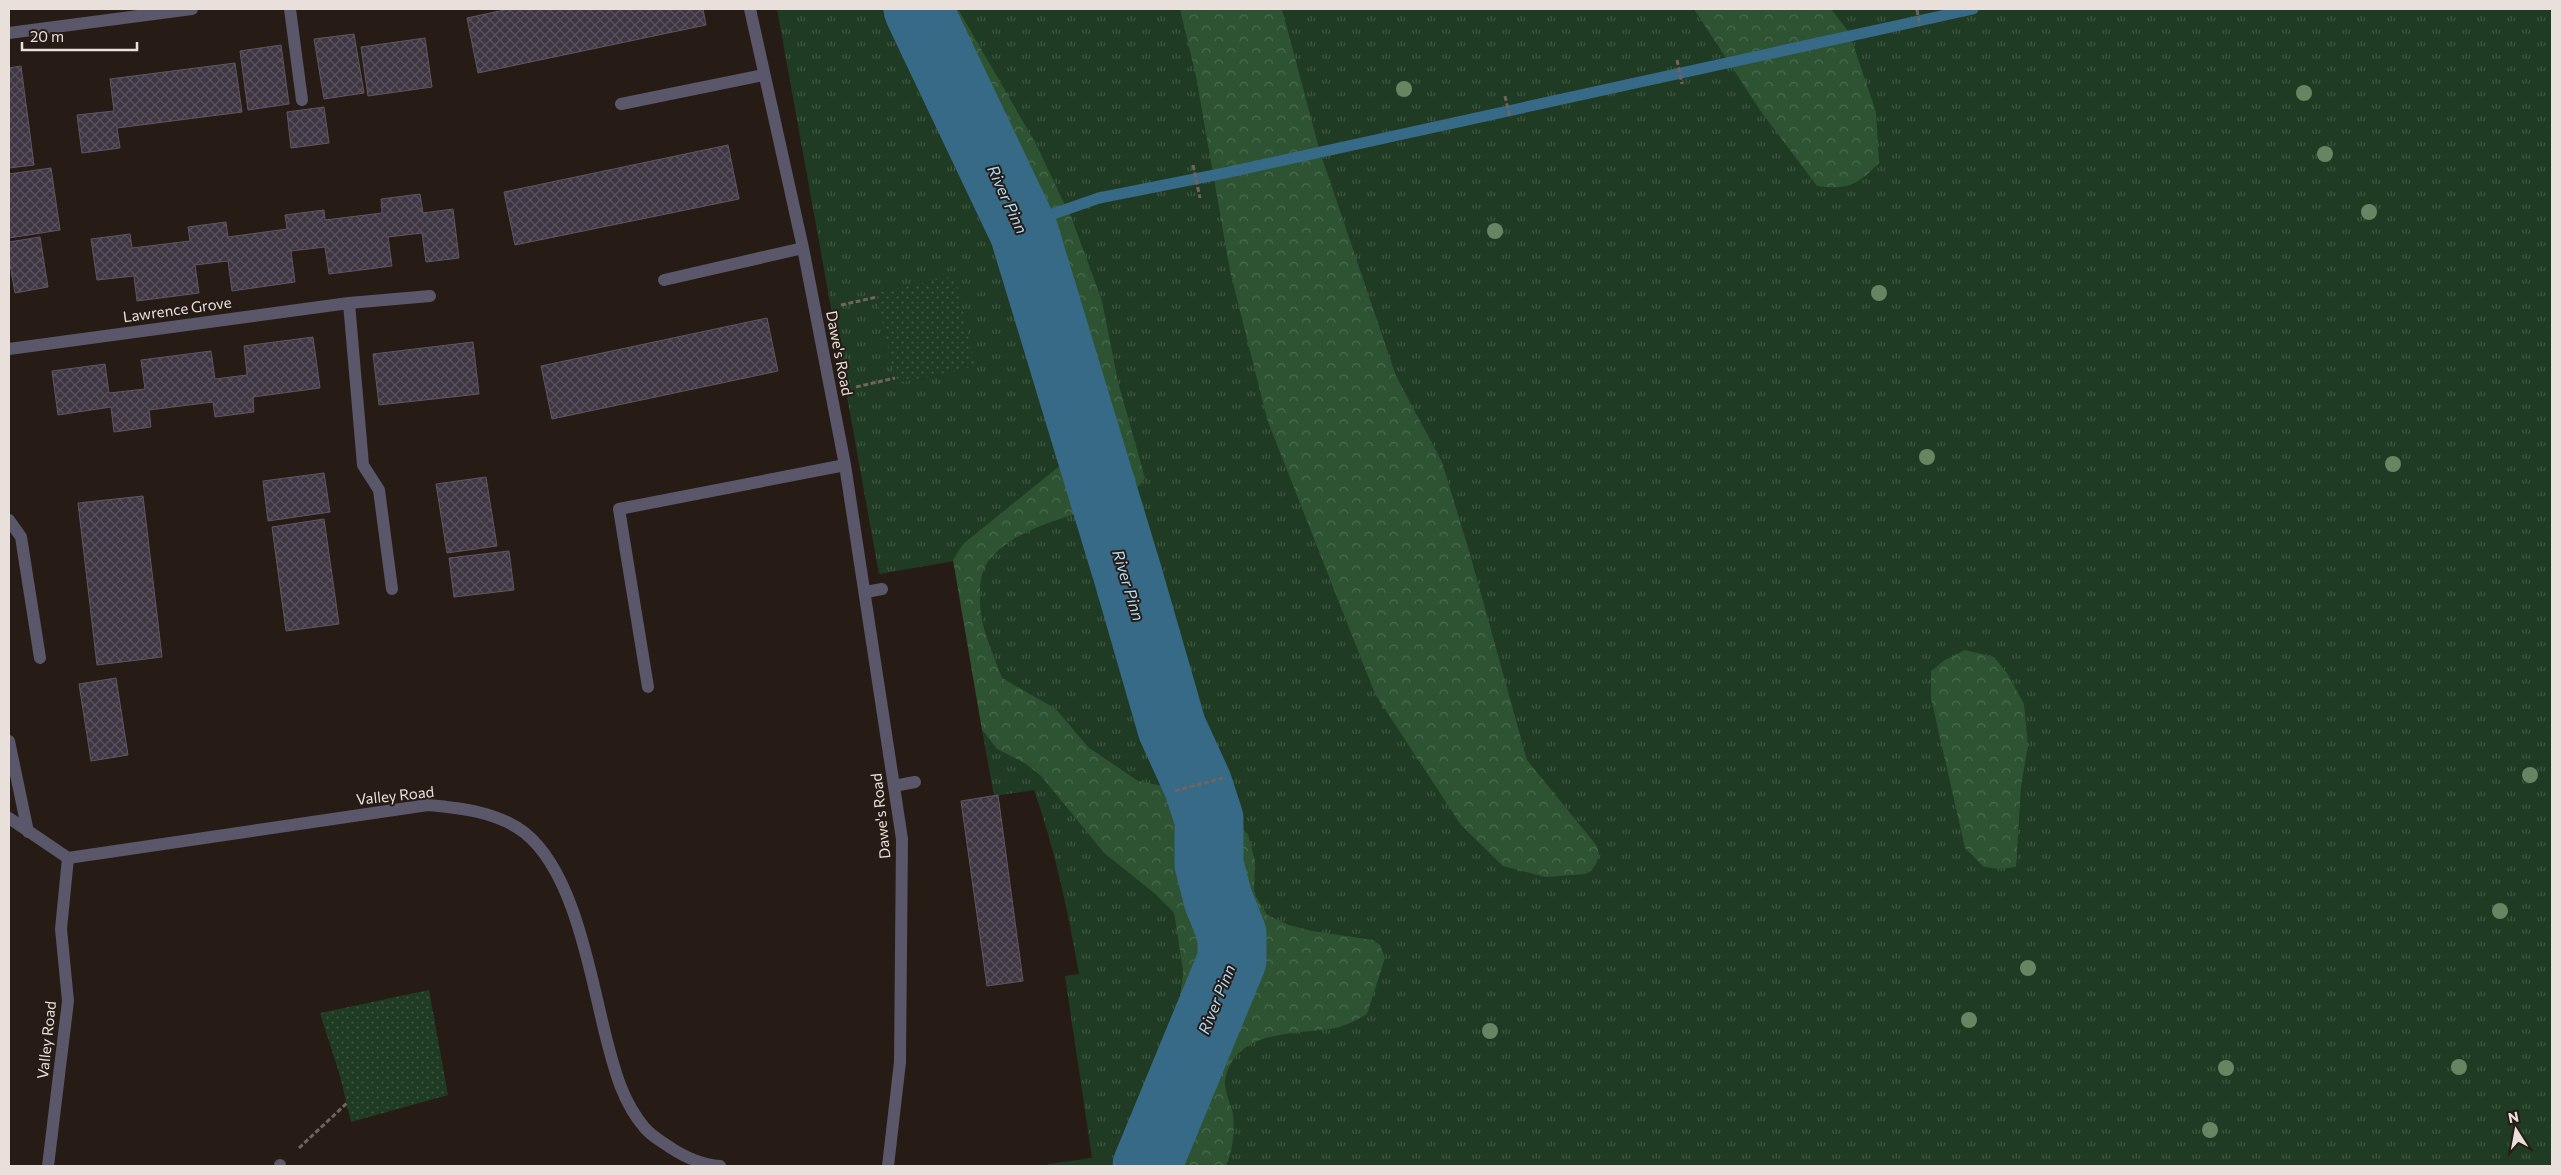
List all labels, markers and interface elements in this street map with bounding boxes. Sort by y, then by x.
scale bar [22,20,138,52]
text: 20 m [30,27,64,45]
water label: River Pinn [984,162,1032,236]
street label: Lawrence Grove [122,292,233,326]
street label: Dawe's Road [823,309,857,397]
water label: River Pinn [1109,547,1149,623]
street label: Dawe's Road [867,772,893,860]
street label: Valley Road [355,782,435,808]
water label: River Pinn [1193,961,1239,1037]
street label: Valley Road [33,1000,59,1080]
north arrow [2491,1105,2541,1155]
text: N [2507,1107,2520,1126]

